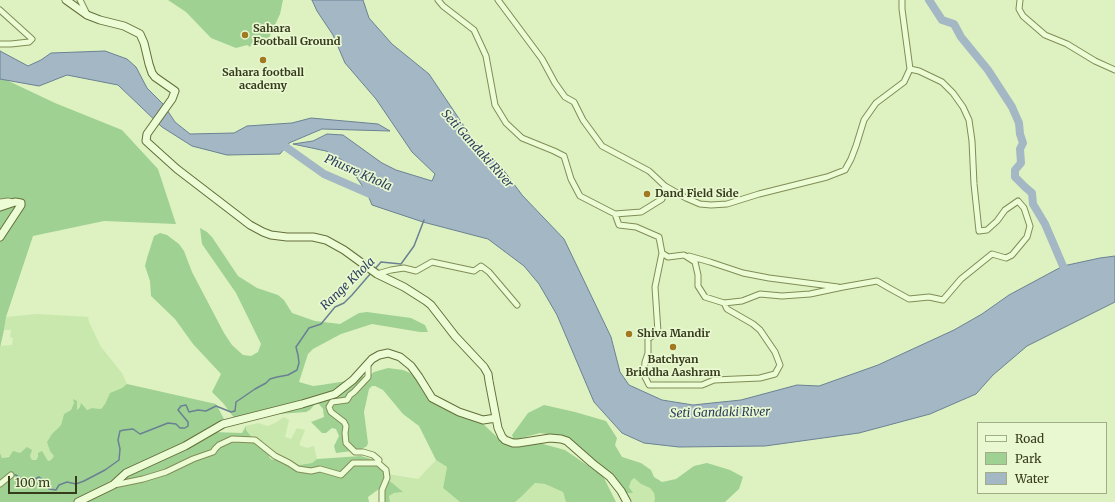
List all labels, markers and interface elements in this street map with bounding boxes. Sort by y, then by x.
place label: Sahara Football Ground [253,22,340,48]
marker: Sahara Football Ground [240,30,250,40]
marker: Sahara football academy [258,55,268,65]
place label: Sahara football academy [222,66,304,92]
water label: Seti Gandaki River [438,107,516,191]
water label: Phusre Khola [322,152,394,194]
place label: Dand Field Side [655,187,739,201]
marker: Dand Field Side [642,189,652,199]
water label: Range Khola [318,255,378,313]
place label: Shiva Mandir [637,327,710,341]
marker: Shiva Mandir [624,329,634,339]
marker: Batchyan Briddha Aashram [668,342,678,352]
place label: Batchyan Briddha Aashram [625,353,721,379]
water label: Seti Gandaki River [670,405,770,421]
legend [977,422,1107,494]
text: Road [1015,431,1044,446]
text: Park [1015,451,1042,466]
scale bar [10,468,79,494]
text: Water [1015,471,1049,486]
text: 100 m [15,475,50,490]

